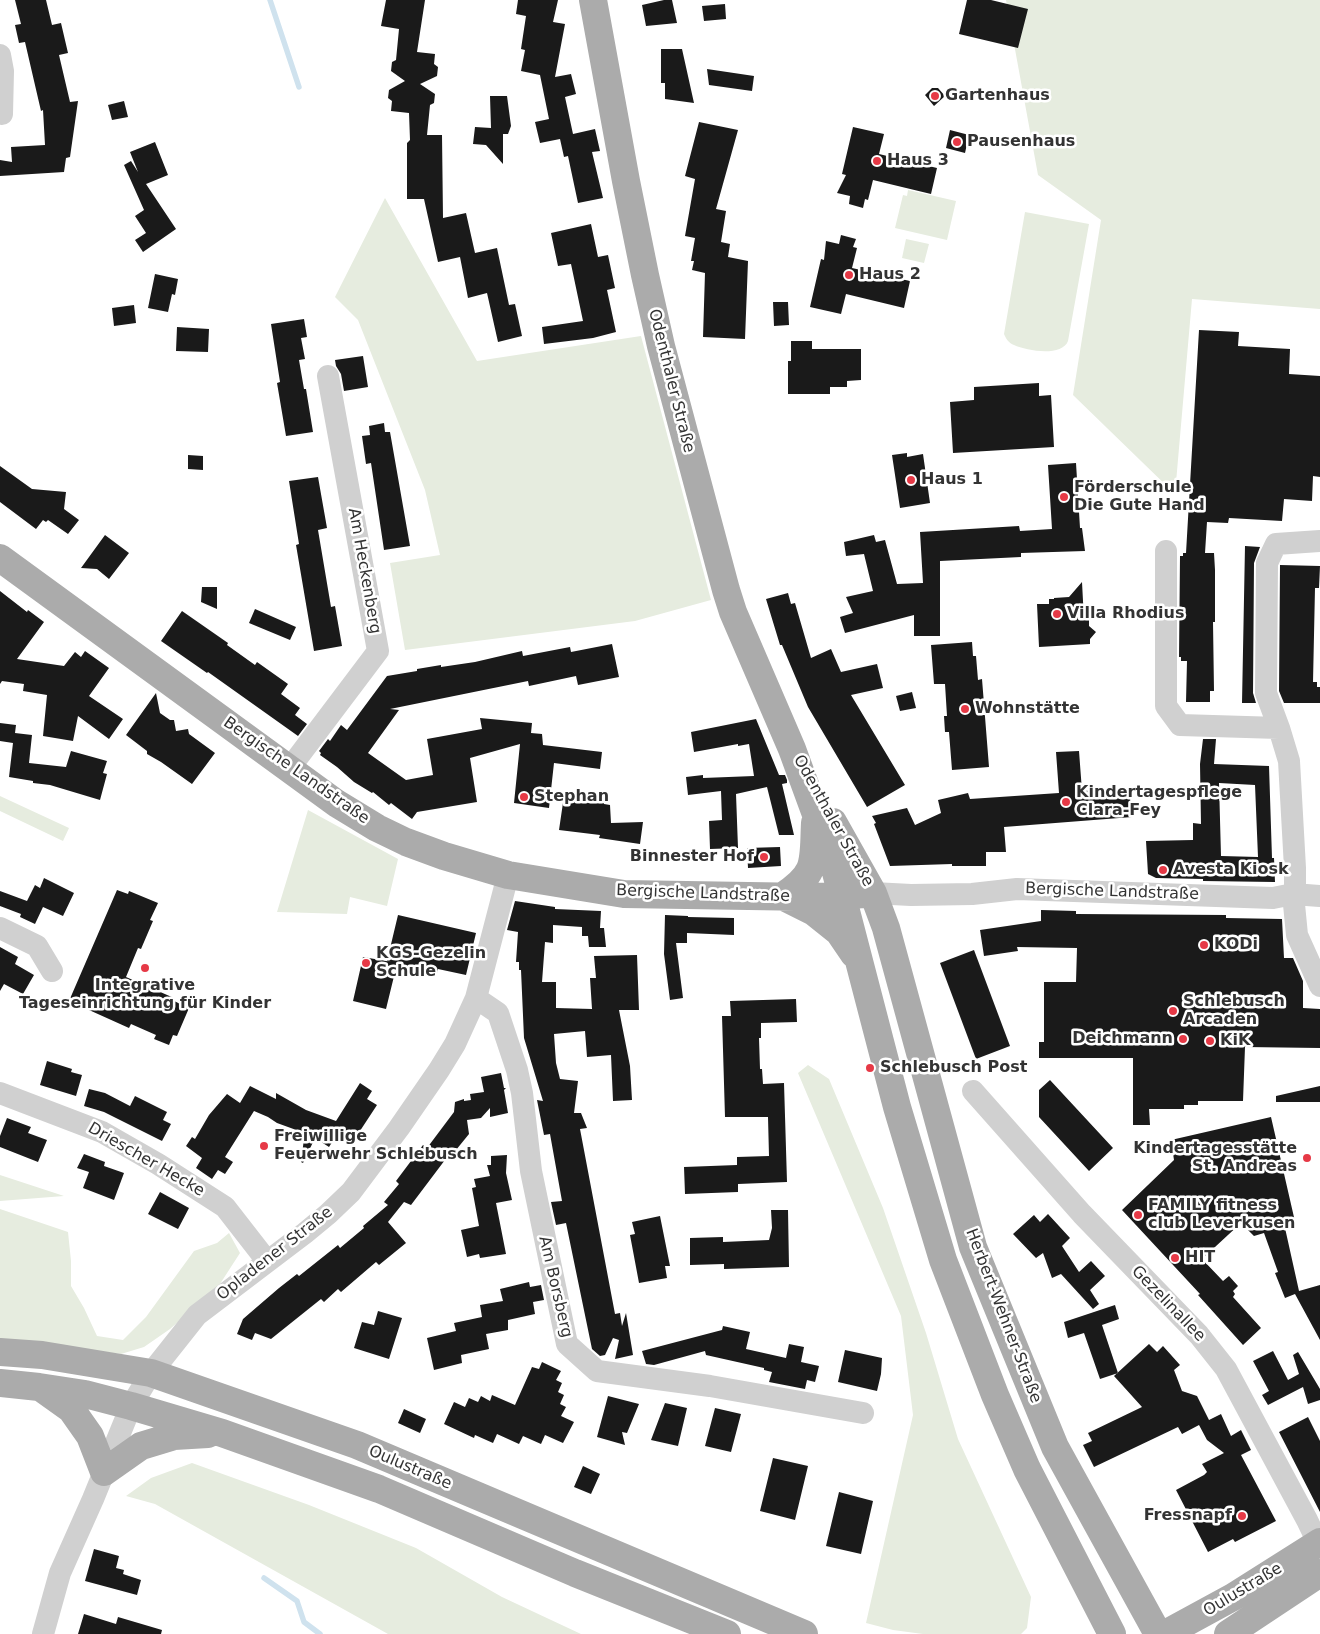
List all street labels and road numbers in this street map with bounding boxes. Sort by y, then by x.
street label: Odenthaler Straße [644,307,698,455]
street label: Am Heckenberg [343,507,385,635]
street label: Bergische Landstraße [219,713,373,829]
street label: Odenthaler Straße [789,752,877,890]
street label: Bergische Landstraße [1025,879,1199,905]
street label: Bergische Landstraße [616,881,790,907]
street label: Driescher Hecke [84,1119,208,1201]
street label: Opladener Straße [213,1203,337,1305]
street label: Herbert-Wehner-Straße [961,1226,1045,1406]
street label: Am Borsberg [534,1234,576,1340]
street label: Gezelinallee [1127,1262,1209,1346]
street label: Oulustraße [366,1442,454,1494]
street label: Oulustraße [1200,1559,1286,1621]

